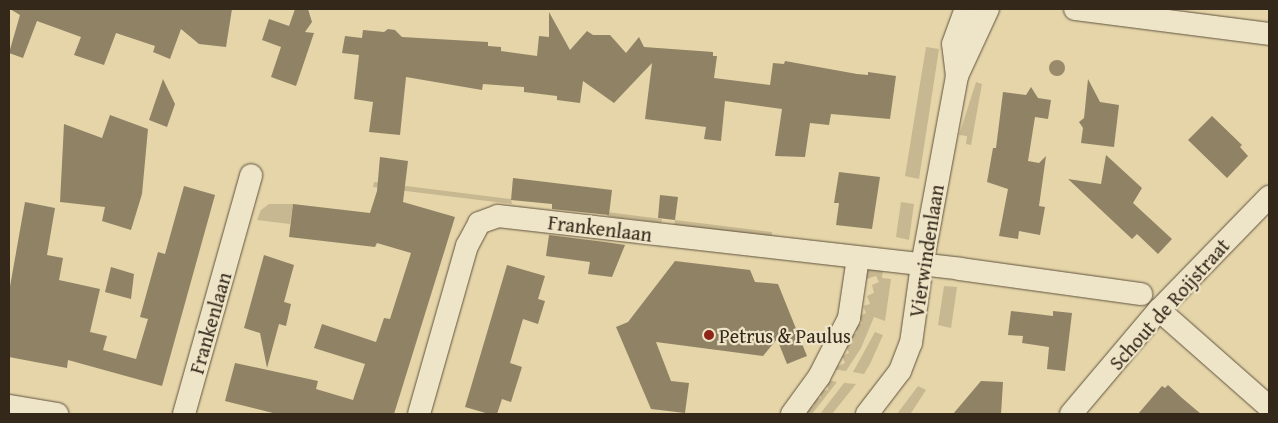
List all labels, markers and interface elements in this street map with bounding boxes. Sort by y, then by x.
street label: Vierwindenlaan [904,183,948,319]
street label: Frankenlaan [547,210,653,246]
street label: Schout de Roijstraat [1104,233,1234,375]
street label: Frankenlaan [184,269,236,377]
place label: Petrus & Paulus [719,323,851,347]
marker: Petrus & Paulus [703,329,715,341]

